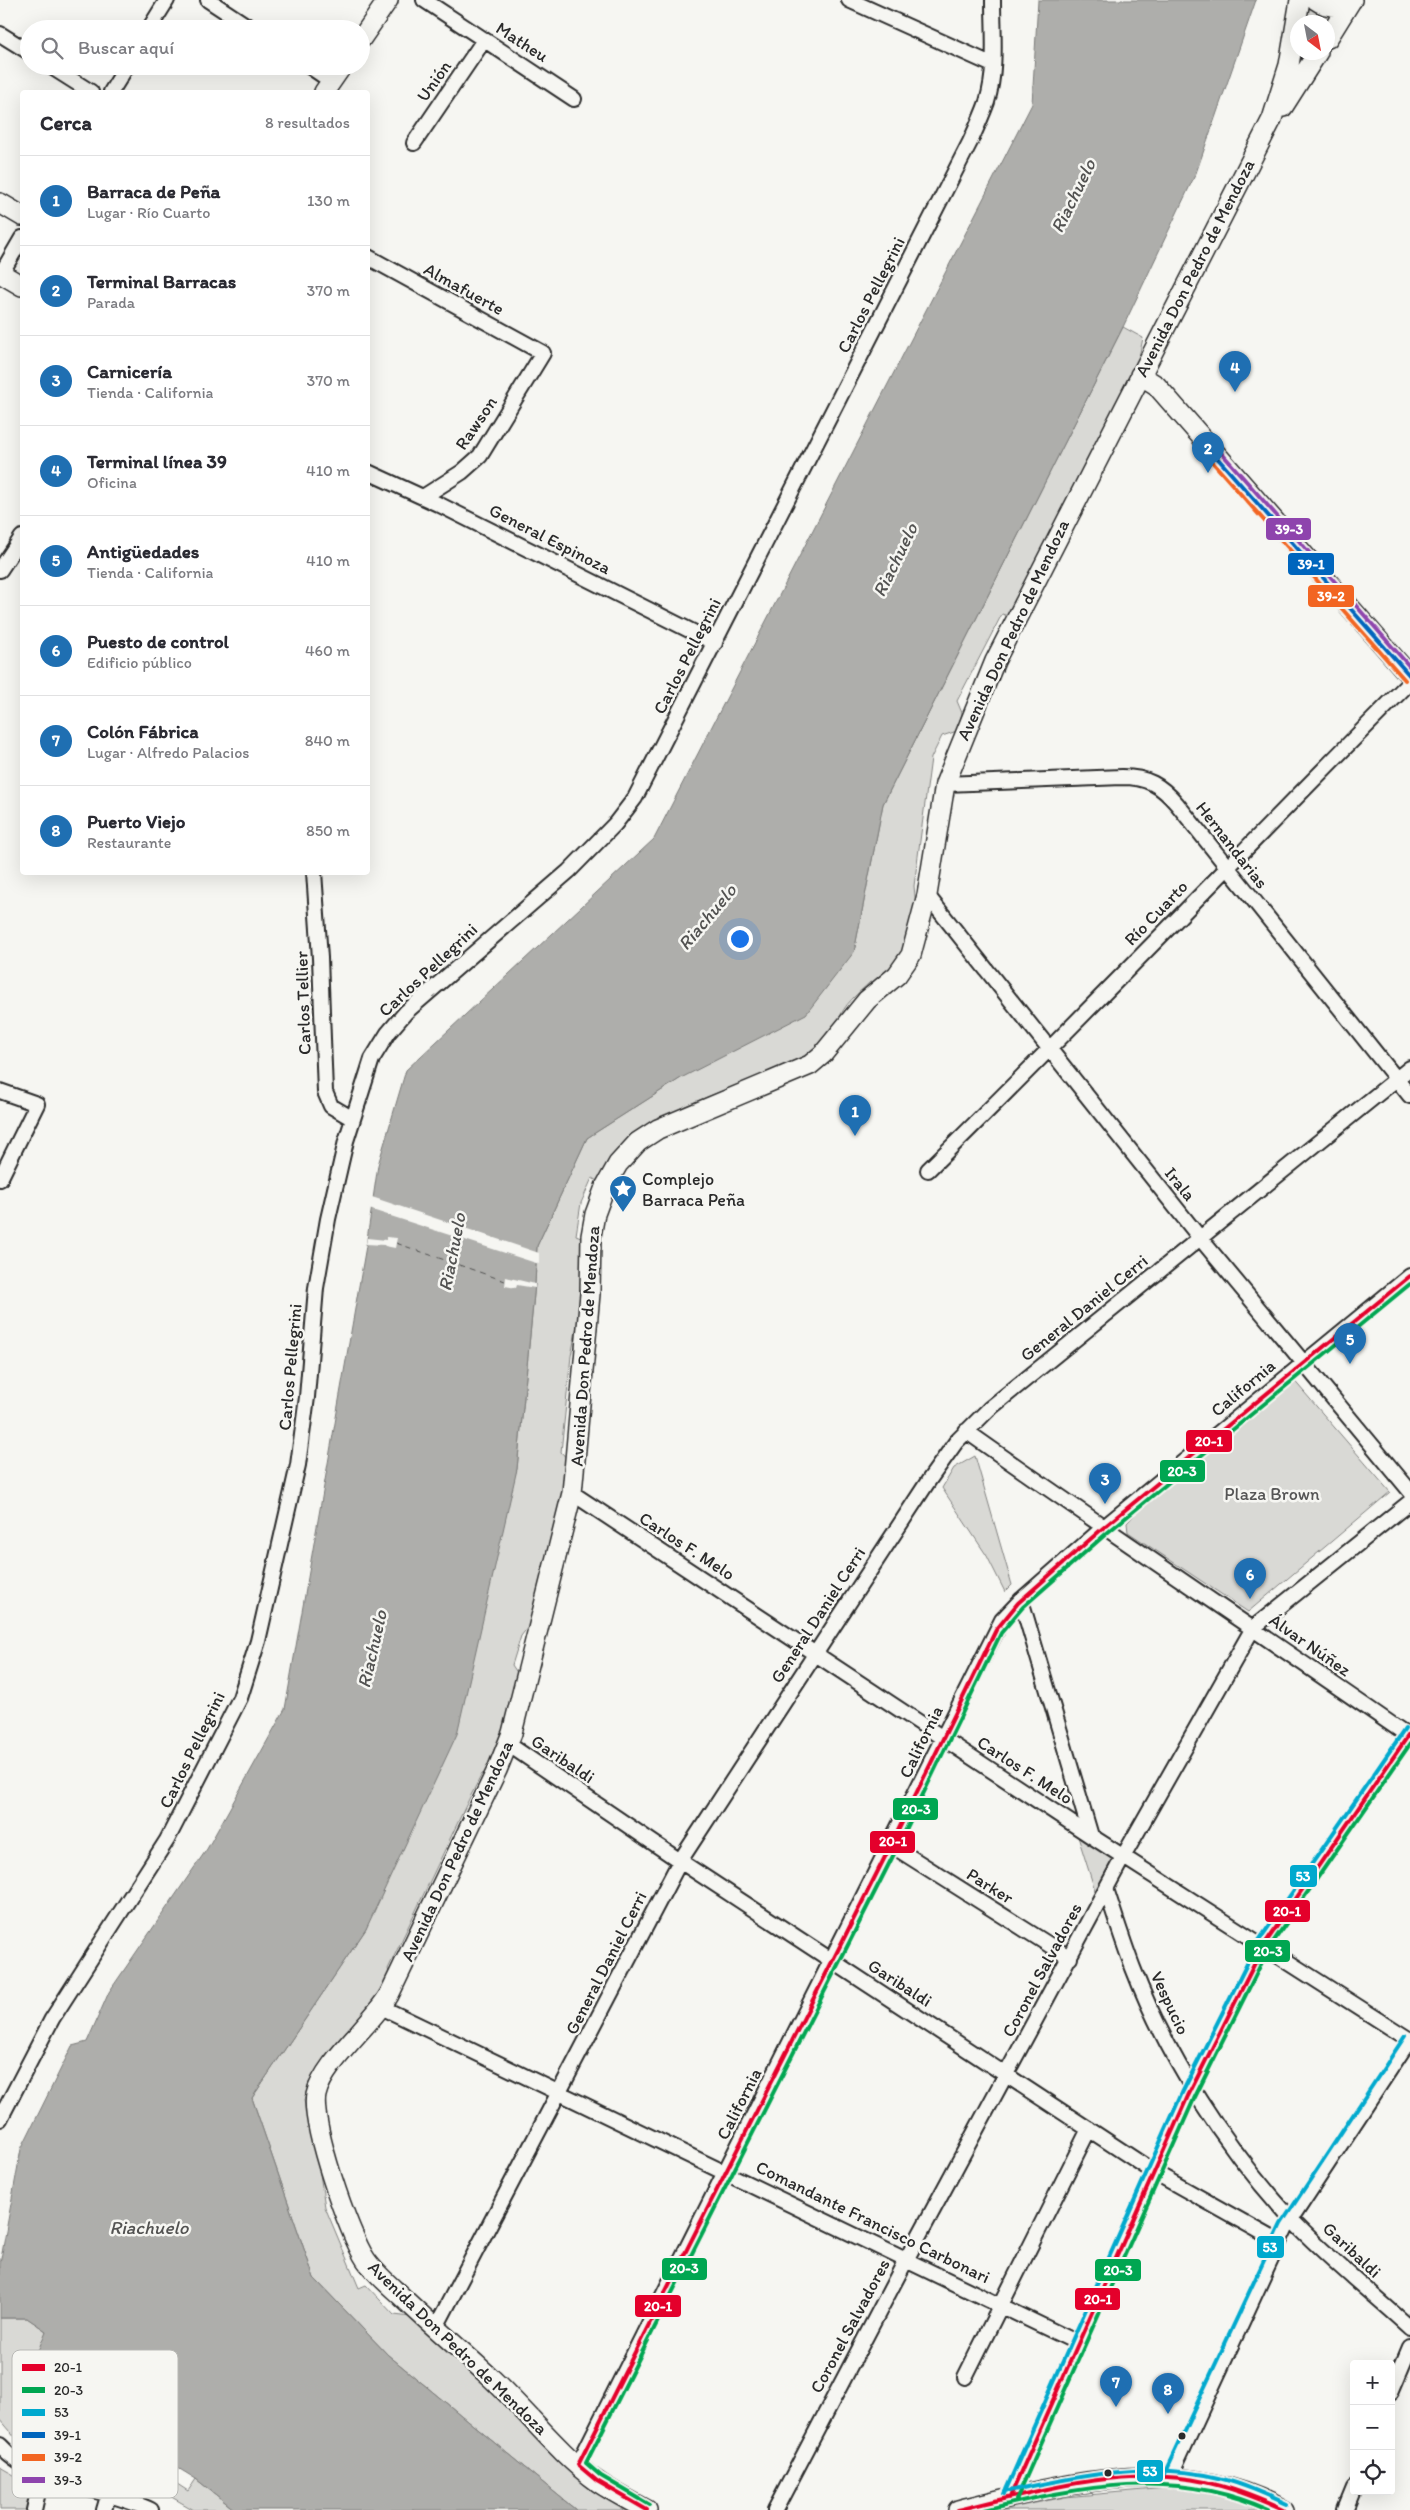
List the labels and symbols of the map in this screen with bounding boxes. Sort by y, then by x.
north arrow [1290,15,1335,60]
street label: Matheu [492,17,552,67]
street label: Unión [412,56,456,106]
water label: Riachuelo [1045,154,1101,237]
street label: Avenida Don Pedro de Mendoza [1130,155,1260,380]
street label: Carlos Pellegrini [832,233,910,357]
street label: Almafuerte [420,258,508,320]
pin: 4 [1219,351,1251,392]
street label: Rawson [450,392,502,454]
pin: 2 [1192,432,1224,473]
street label: General Espinoza [486,499,615,579]
street label: Avenida Don Pedro de Mendoza [952,516,1074,744]
line badge: 39-3 [1265,517,1312,541]
water label: Riachuelo [867,518,923,601]
text: 39-3 [1275,521,1303,538]
line badge: 39-1 [1287,552,1335,576]
text: 39-1 [1297,556,1325,573]
line badge: 39-2 [1307,584,1355,608]
text: 39-2 [1317,588,1346,605]
street label: Carlos Pellegrini [648,594,726,718]
street label: Hernandarias [1191,797,1273,893]
street label: Río Cuarto [1119,876,1193,950]
water label: Riachuelo [673,878,742,955]
street label: Carlos Pellegrini [374,919,482,1021]
your location [727,926,753,952]
street label: Carlos Tellier [290,950,316,1055]
pin: 1 [839,1095,871,1136]
street label: Irala [1160,1163,1200,1205]
place label: Complejo Barraca Peña [642,1168,745,1211]
place icon: Complejo Barraca Peña [608,1174,638,1213]
water label: Riachuelo [433,1210,471,1293]
street label: Avenida Don Pedro de Mendoza [566,1224,604,1467]
street label: General Daniel Cerri [1016,1250,1152,1366]
street label: Carlos Pellegrini [273,1303,307,1431]
pin: 5 [1334,1323,1366,1364]
street label: California [1206,1355,1280,1421]
line badge: 20-1 [1185,1429,1233,1453]
text: 20-1 [1195,1433,1224,1450]
line badge: 20-3 [1159,1459,1206,1483]
pin: 3 [1089,1463,1121,1504]
text: 20-3 [1167,1463,1197,1480]
park label: Plaza Brown [1224,1483,1320,1505]
street label: Carlos F. Melo [635,1507,739,1585]
street label: General Daniel Cerri [766,1543,870,1687]
pin: 6 [1234,1558,1266,1599]
water label: Riachuelo [352,1607,392,1690]
street label: Álvar Núñez [1265,1609,1356,1682]
street label: Carlos Pellegrini [154,1688,230,1812]
street label: California [894,1702,948,1782]
street label: Garibaldi [527,1730,599,1788]
street label: Carlos F. Melo [973,1731,1077,1809]
street label: Avenida Don Pedro de Mendoza [396,1737,518,1965]
line badge: 20-3 [892,1797,939,1821]
text: 20-3 [901,1801,931,1818]
line badge: 20-1 [869,1830,916,1854]
text: 20-1 [879,1833,908,1850]
street label: Parker [962,1863,1018,1909]
line badge: 53 [1289,1864,1318,1888]
text: 53 [1296,1868,1311,1885]
street label: General Daniel Cerri [560,1888,652,2038]
street label: Coronel Salvadores [997,1899,1087,2041]
line badge: 20-1 [1264,1899,1311,1923]
text: 20-1 [1273,1903,1302,1920]
line badge: 20-3 [1244,1939,1291,1963]
text: 20-3 [1253,1943,1283,1960]
street label: Garibaldi [864,1954,936,2012]
street label: Vespucio [1146,1968,1194,2038]
street label: California [712,2064,766,2143]
street label: Comandante Francisco Carbonari [752,2156,994,2288]
water label: Riachuelo [110,2216,190,2239]
street label: Garibaldi [1318,2217,1386,2283]
line badge: 53 [1256,2235,1285,2259]
text: 53 [1263,2239,1278,2256]
street label: Coronel Salvadores [805,2255,895,2397]
street label: Avenida Don Pedro de Mendoza [364,2256,553,2440]
line badge: 20-3 [661,2257,708,2281]
line badge: 20-3 [1094,2258,1142,2282]
text: 20-3 [669,2260,699,2277]
text: 20-3 [1103,2262,1133,2279]
line badge: 20-1 [1074,2287,1121,2311]
text: 20-1 [1084,2291,1113,2308]
line badge: 20-1 [634,2294,682,2318]
text: 20-1 [644,2298,673,2315]
legend [12,2350,178,2498]
text: 20-1 [54,2359,83,2376]
pin: 7 [1100,2366,1132,2407]
pin: 8 [1152,2373,1184,2414]
text: 20-3 [54,2382,84,2399]
text: 53 [54,2404,69,2421]
text: 39-1 [54,2427,82,2444]
unlabelled marker [1177,2431,1187,2441]
text: 39-2 [54,2449,83,2466]
line badge: 53 [1136,2459,1164,2483]
text: 53 [1143,2463,1158,2480]
unlabelled marker [1103,2468,1113,2478]
text: 39-3 [54,2472,83,2489]

